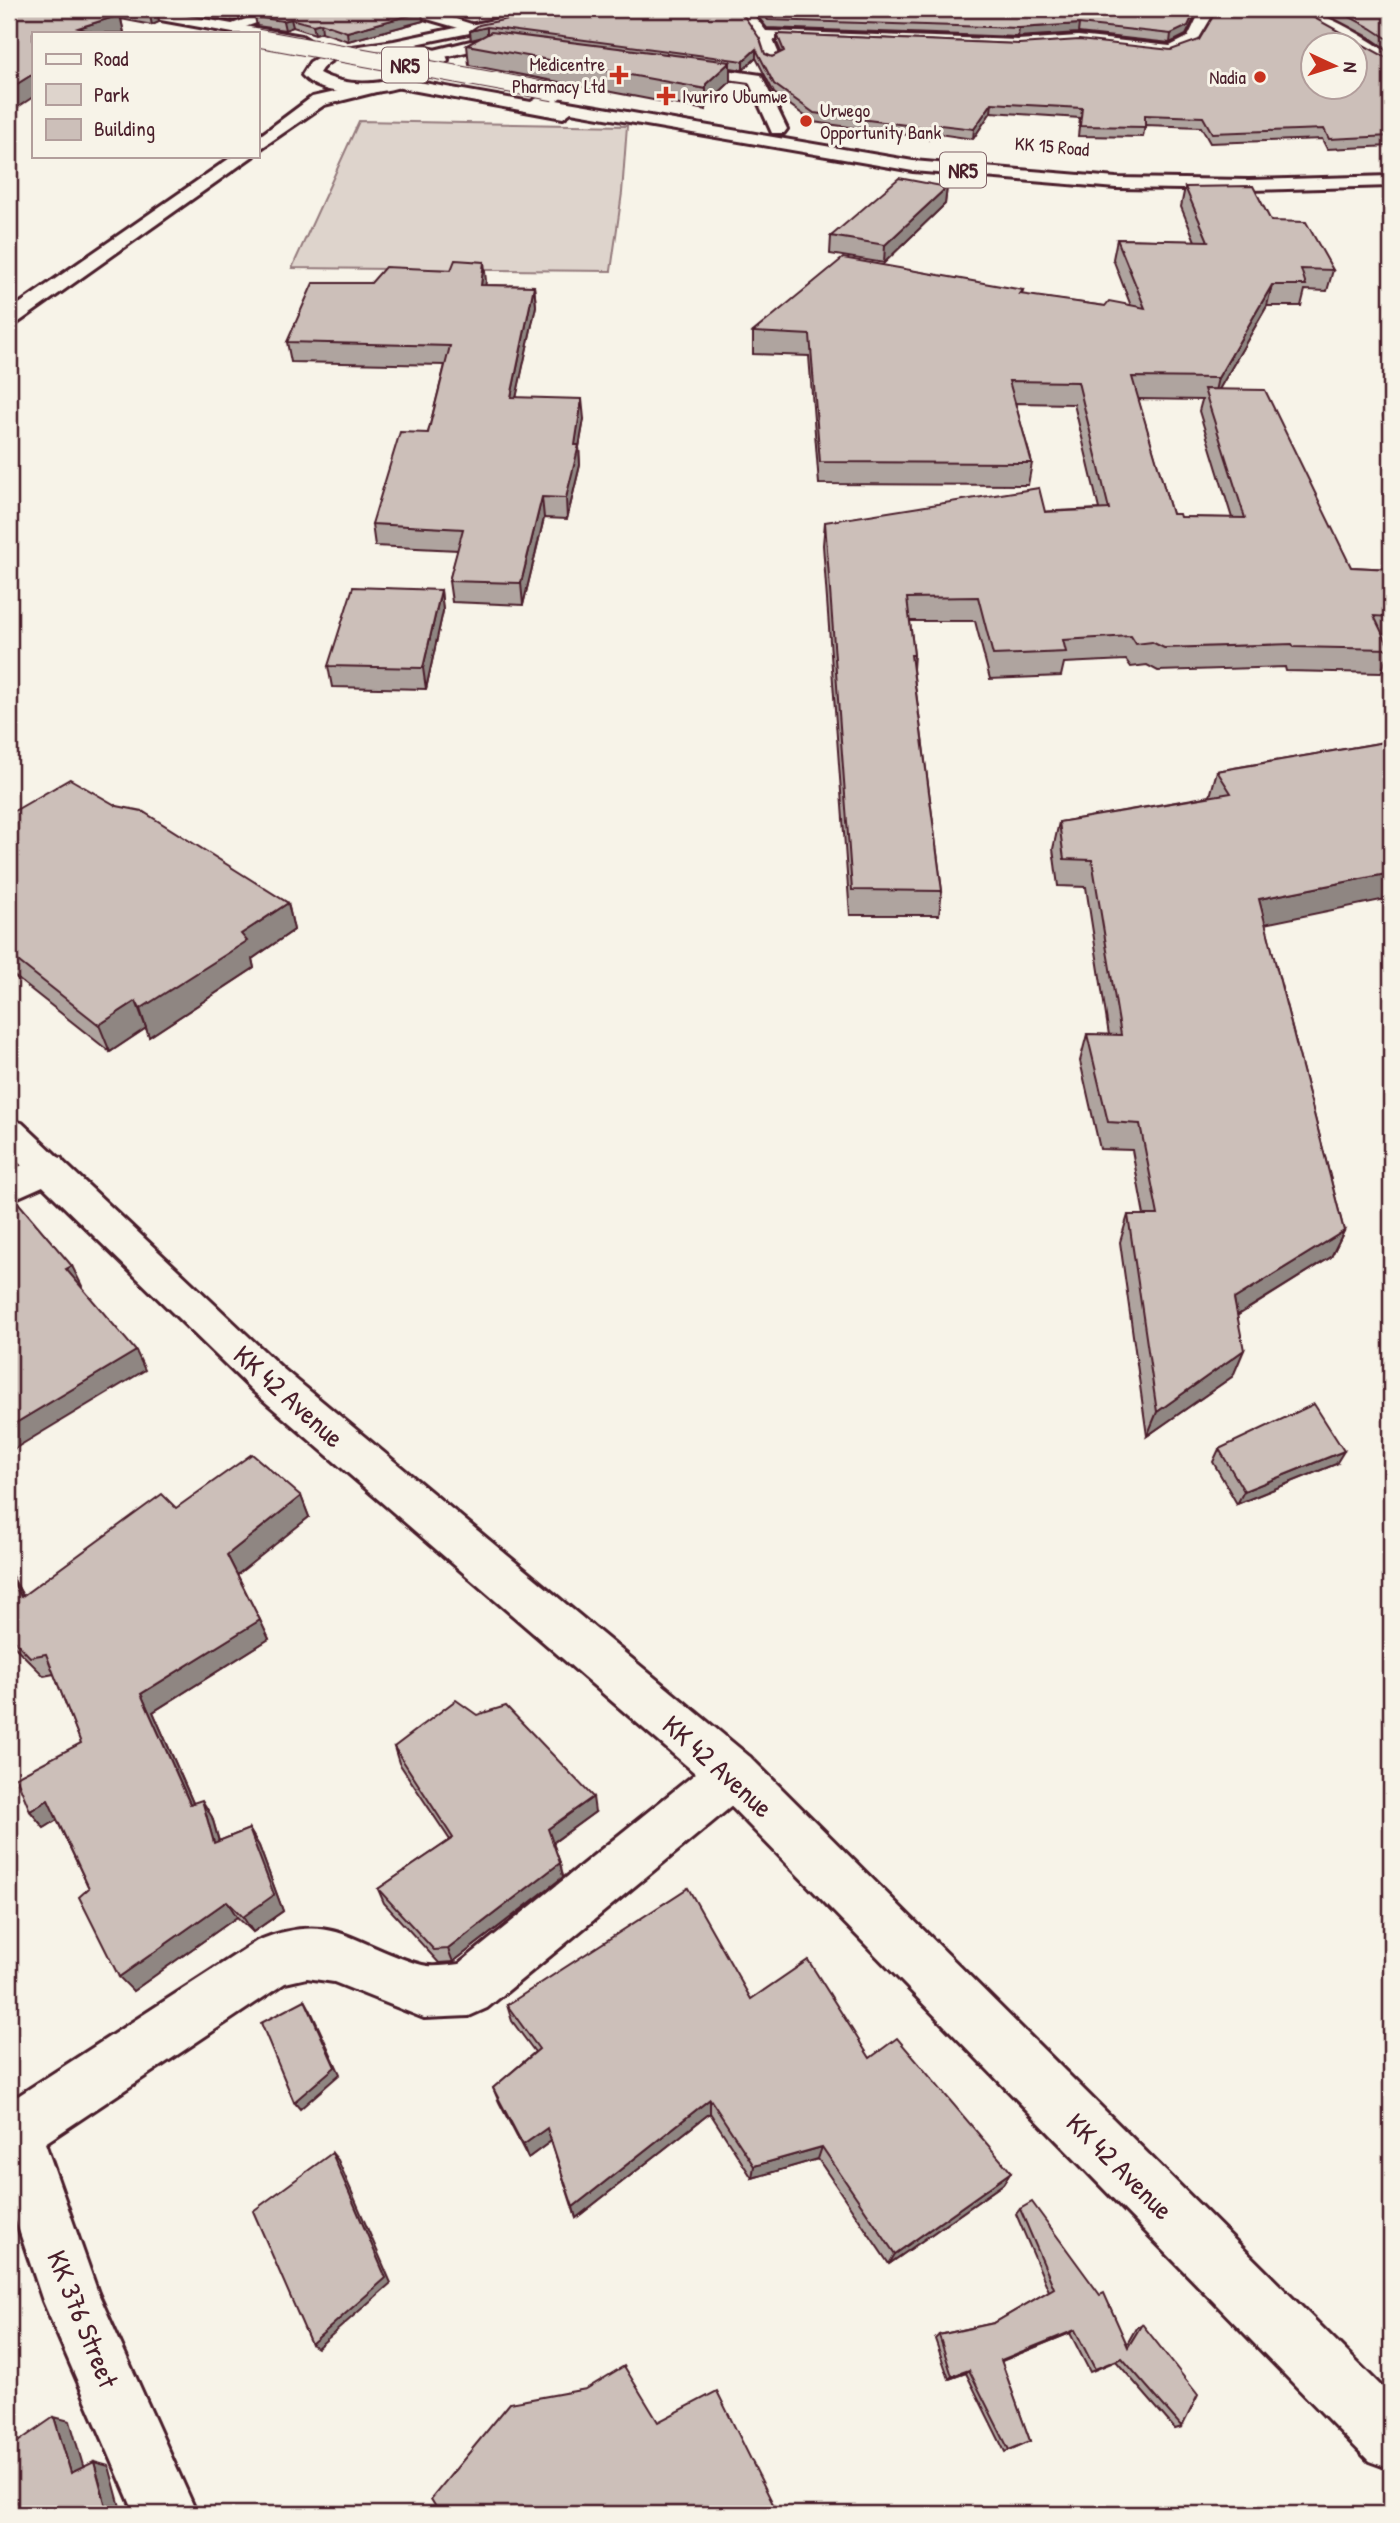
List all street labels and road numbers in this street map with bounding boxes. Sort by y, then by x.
road number: NR5 [382,48,428,82]
street label: KK 15 Road [1014,130,1091,162]
road number: NR5 [940,152,986,188]
street label: KK 42 Avenue [225,1336,353,1456]
street label: KK 42 Avenue [654,1706,782,1826]
street label: KK 42 Avenue [1058,2104,1182,2228]
street label: KK 376 Street [38,2245,128,2394]

